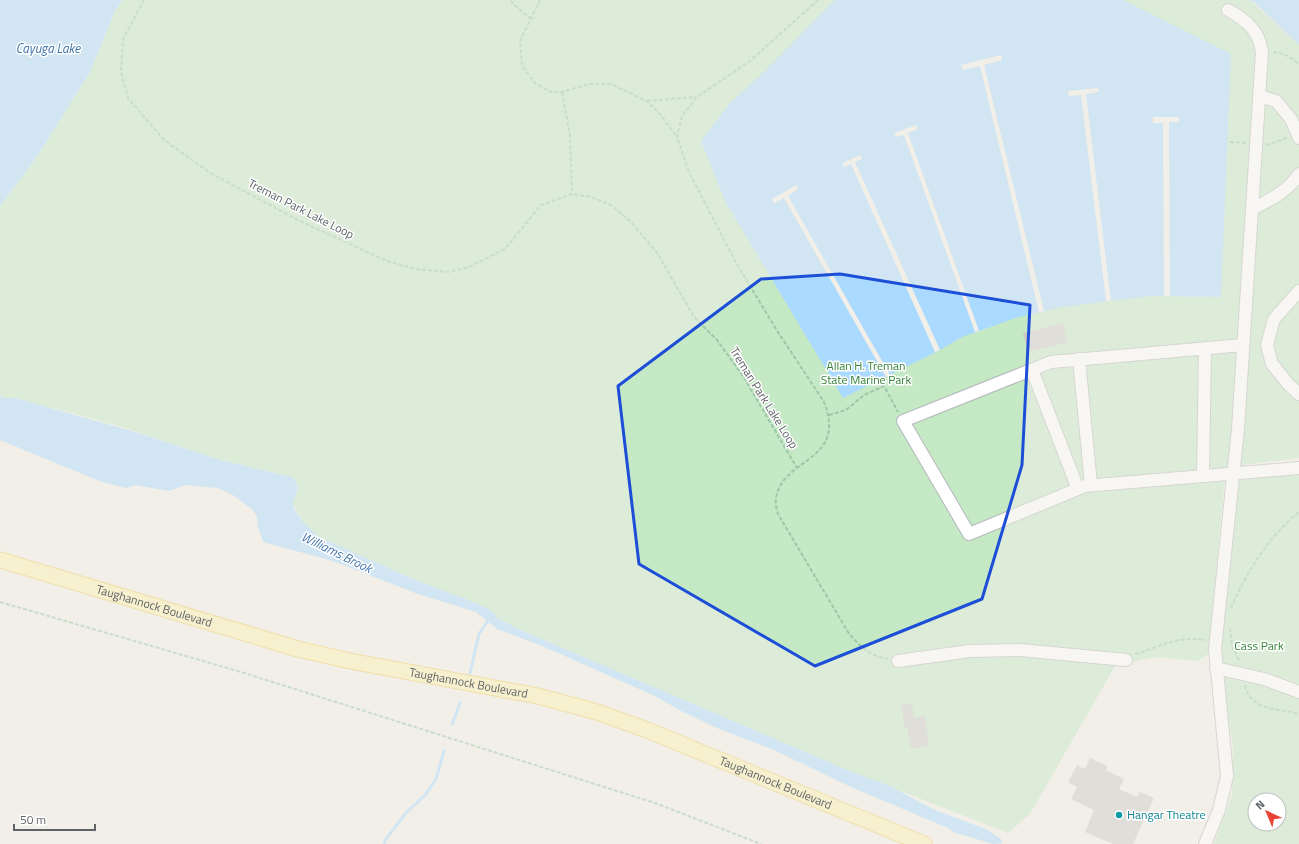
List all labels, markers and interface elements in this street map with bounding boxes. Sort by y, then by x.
water label: Cayuga Lake [16,38,81,58]
street label: Treman Park Lake Loop [245,174,358,244]
street label: Treman Park Lake Loop [725,343,803,452]
park label: Allan H. Treman State Marine Park [821,356,912,389]
water label: Williams Brook [298,526,378,579]
street label: Taughannock Boulevard [94,579,215,632]
park label: Cass Park [1234,636,1284,655]
street label: Taughannock Boulevard [408,662,529,703]
street label: Taughannock Boulevard [717,751,835,814]
north arrow [1247,792,1287,832]
text: N [1252,796,1268,813]
place label: Hangar Theatre [1127,805,1206,824]
scale bar [14,806,95,832]
text: 50 m [20,810,46,829]
marker: Hangar Theatre [1114,810,1124,820]

